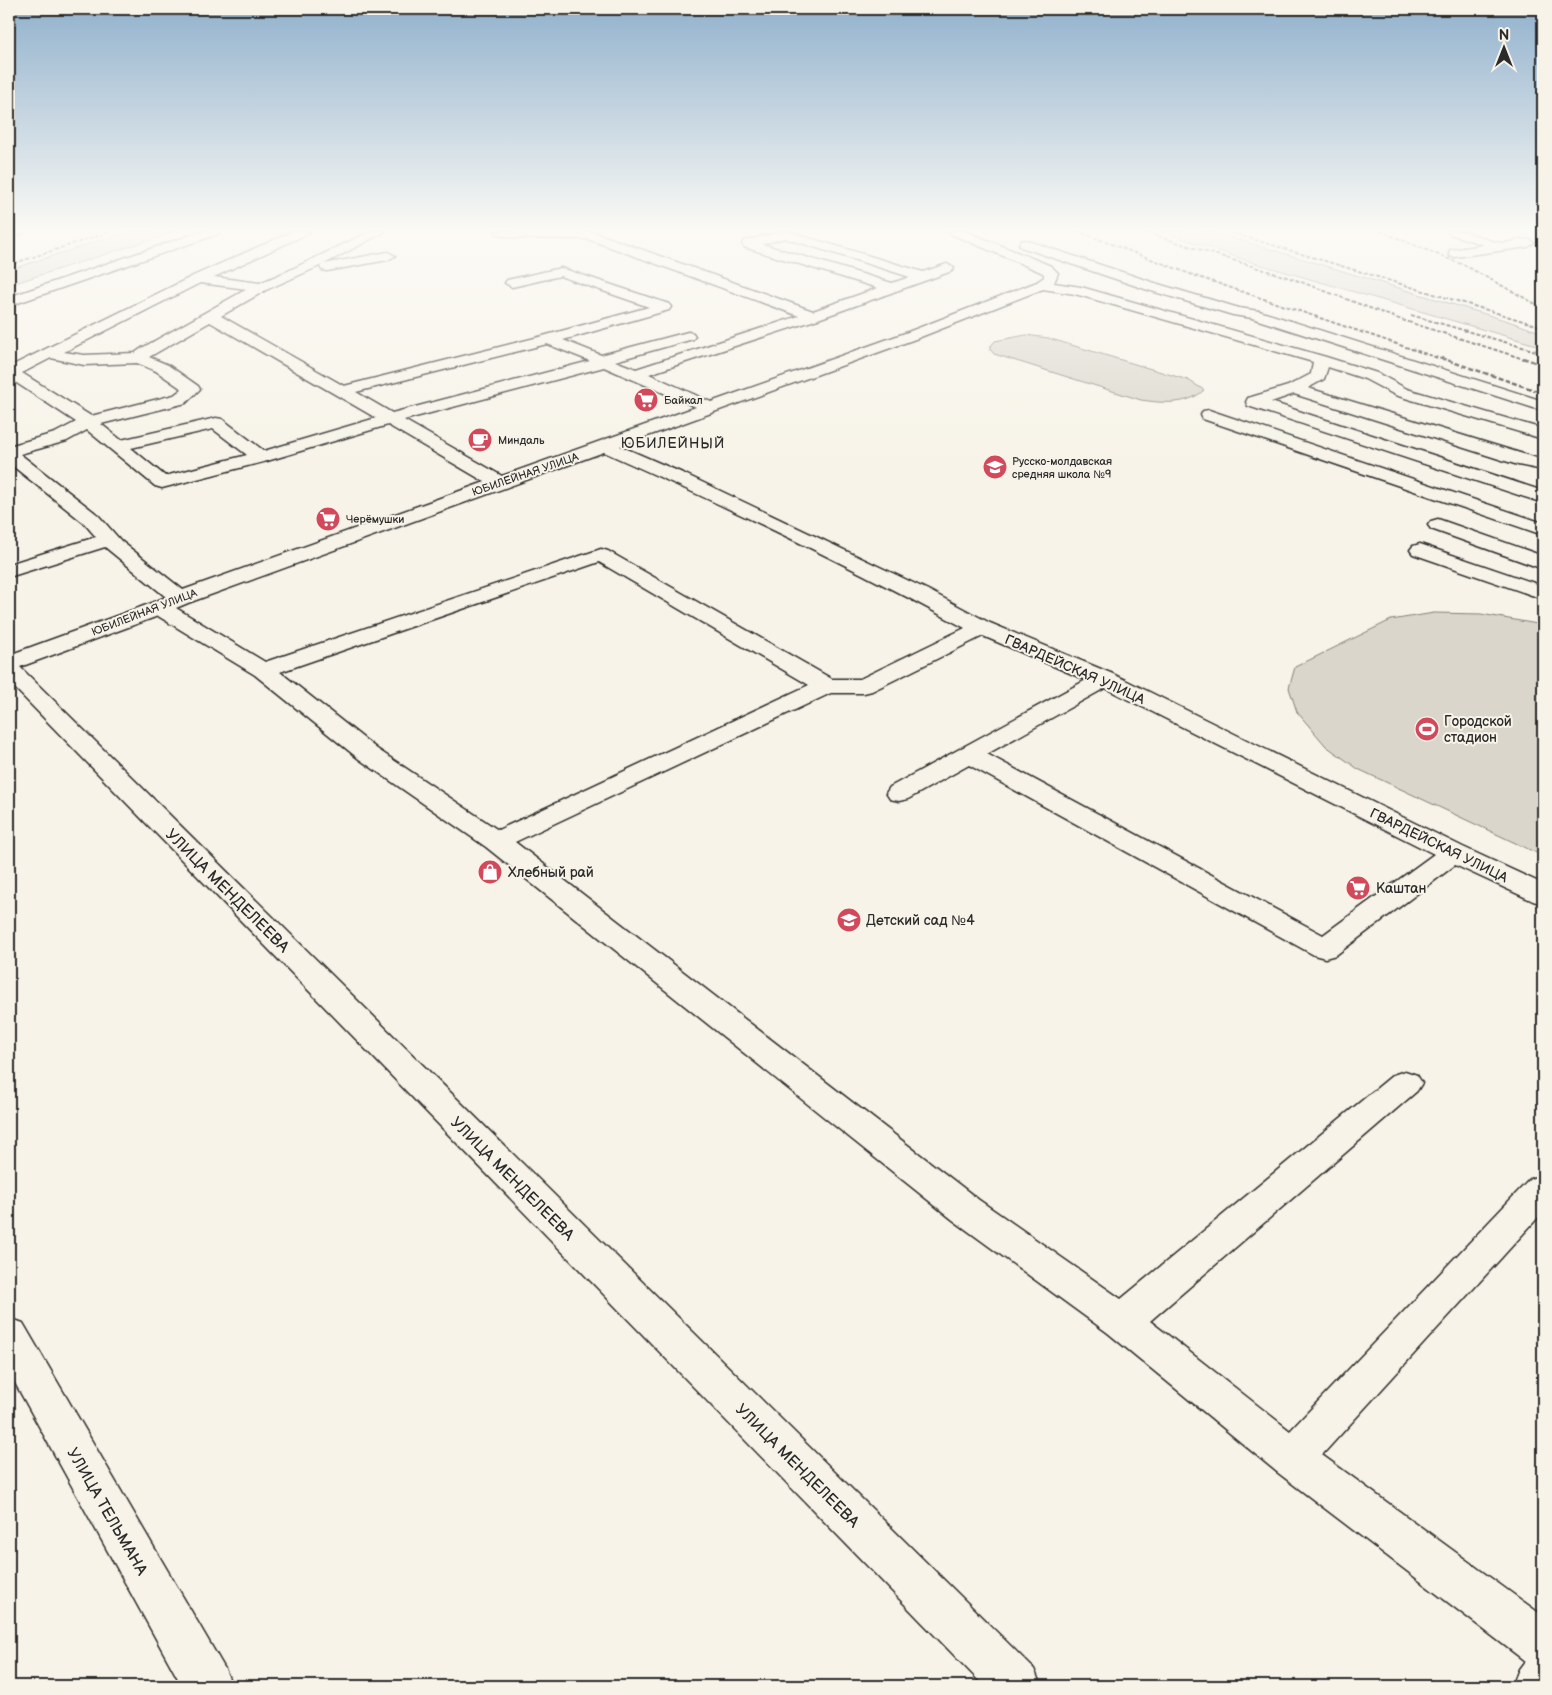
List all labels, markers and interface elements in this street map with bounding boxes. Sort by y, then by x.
north arrow [1480,22,1530,72]
text: N [1499,27,1509,44]
supermarket icon: Байкал [633,387,659,413]
place label: Байкал [664,394,703,407]
cafe icon: Миндаль [467,427,493,453]
place label: Миндаль [498,434,545,447]
district label: ЮБИЛЕЙНЫЙ [621,435,725,452]
street label: ЮБИЛЕЙНАЯ УЛИЦА [470,450,580,499]
school or university icon: Русско-молдавская средняя школа №9 [982,454,1008,480]
place label: Русско-молдавская средняя школа №9 [1012,455,1112,481]
supermarket icon: Черёмушки [315,506,341,532]
place label: Черёмушки [346,513,405,526]
street label: ЮБИЛЕЙНАЯ УЛИЦА [90,586,199,639]
street label: ГВАРДЕЙСКАЯ УЛИЦА [1002,631,1148,708]
place label: Городской стадион [1444,713,1512,746]
sports icon: Городской стадион [1414,716,1440,742]
street label: ГВАРДЕЙСКАЯ УЛИЦА [1367,805,1511,887]
street label: УЛИЦА МЕНДЕЛЕЕВА [161,825,293,957]
shop icon: Хлебный рай [477,859,503,885]
place label: Хлебный рай [508,864,594,881]
supermarket icon: Каштан [1345,875,1371,901]
place label: Каштан [1376,880,1427,897]
school or university icon: Детский сад №4 [836,907,862,933]
place label: Детский сад №4 [866,912,975,929]
street label: УЛИЦА МЕНДЕЛЕЕВА [446,1113,578,1245]
street label: УЛИЦА МЕНДЕЛЕЕВА [731,1400,863,1532]
street label: УЛИЦА ТЕЛЬМАНА [63,1445,151,1579]

